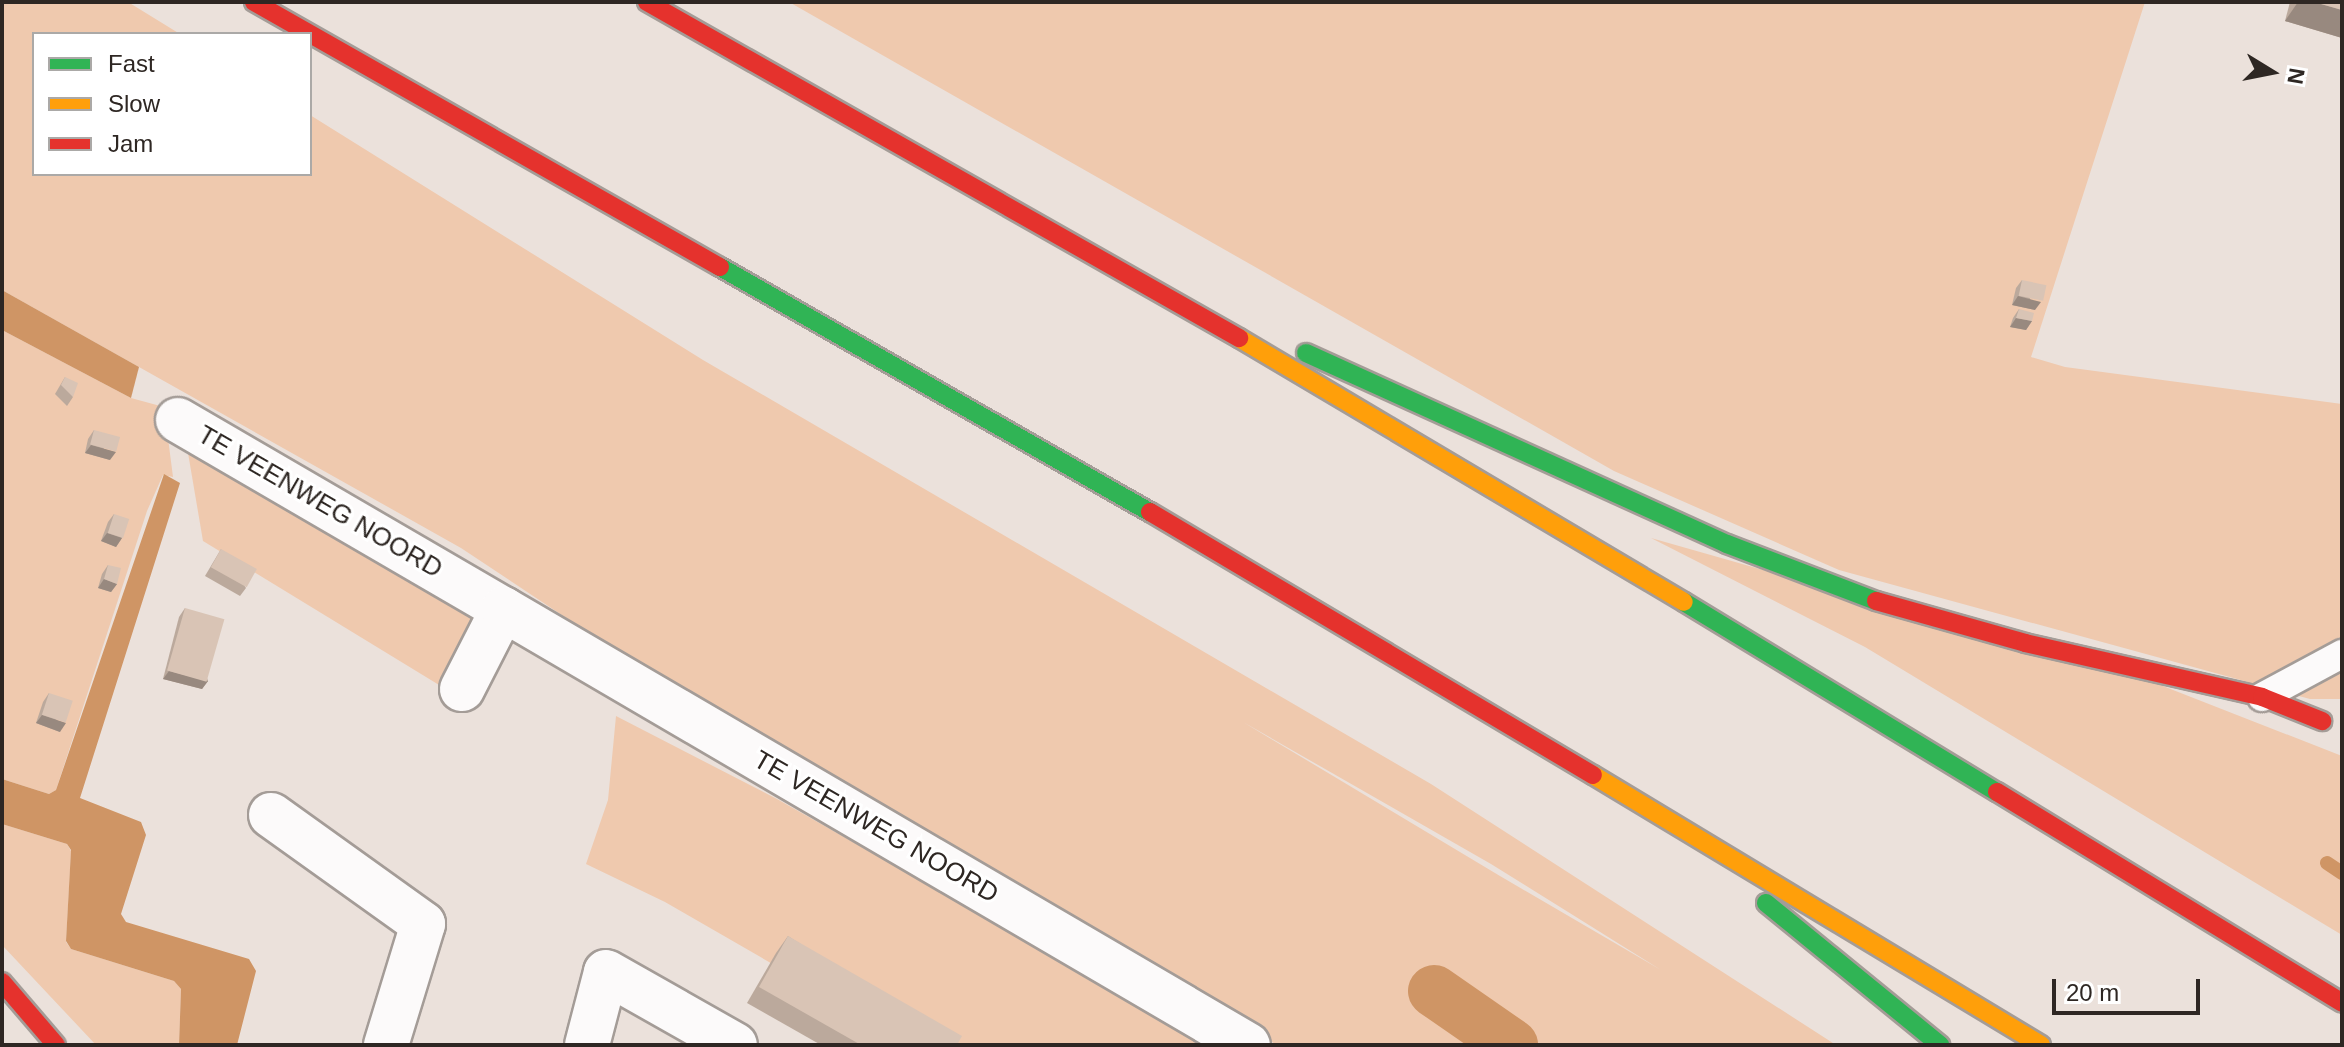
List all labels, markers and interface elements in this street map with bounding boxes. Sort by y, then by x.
legend [32,32,312,176]
north arrow [2232,32,2312,112]
text: Fast [108,50,155,77]
text: N [2282,66,2310,86]
text: Slow [108,90,160,117]
text: Jam [108,130,153,157]
street label: TE VEENWEG NOORD [192,419,448,585]
street label: TE VEENWEG NOORD [748,744,1004,910]
scale bar [2056,963,2204,1013]
text: 20 m [2066,979,2119,1006]

